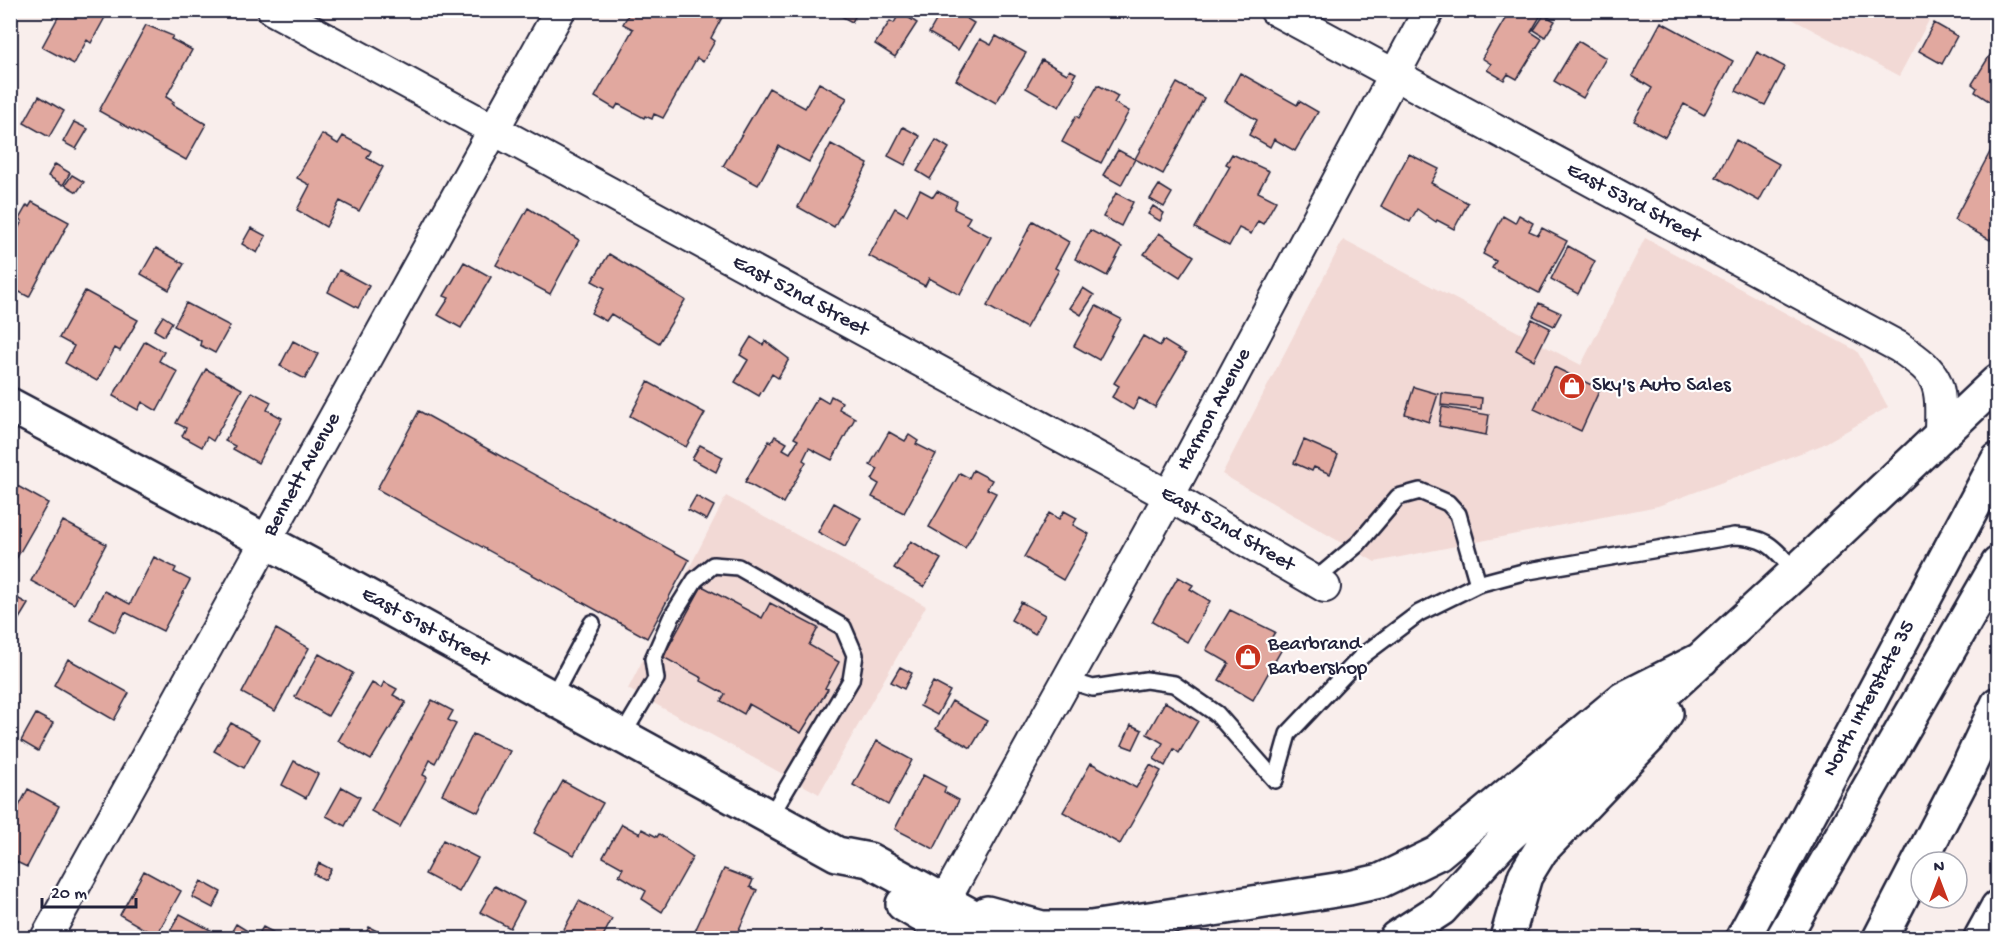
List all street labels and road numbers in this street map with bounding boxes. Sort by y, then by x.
street label: East 53rd Street [1561,158,1707,251]
street label: East 52nd Street [728,251,875,345]
street label: Harmon Avenue [1172,344,1258,475]
street label: Bennett Avenue [258,408,348,542]
street label: East 52nd Street [1156,482,1301,580]
street label: East 51st Street [356,582,496,675]
street label: North Interstate 35 [1818,617,1922,781]

